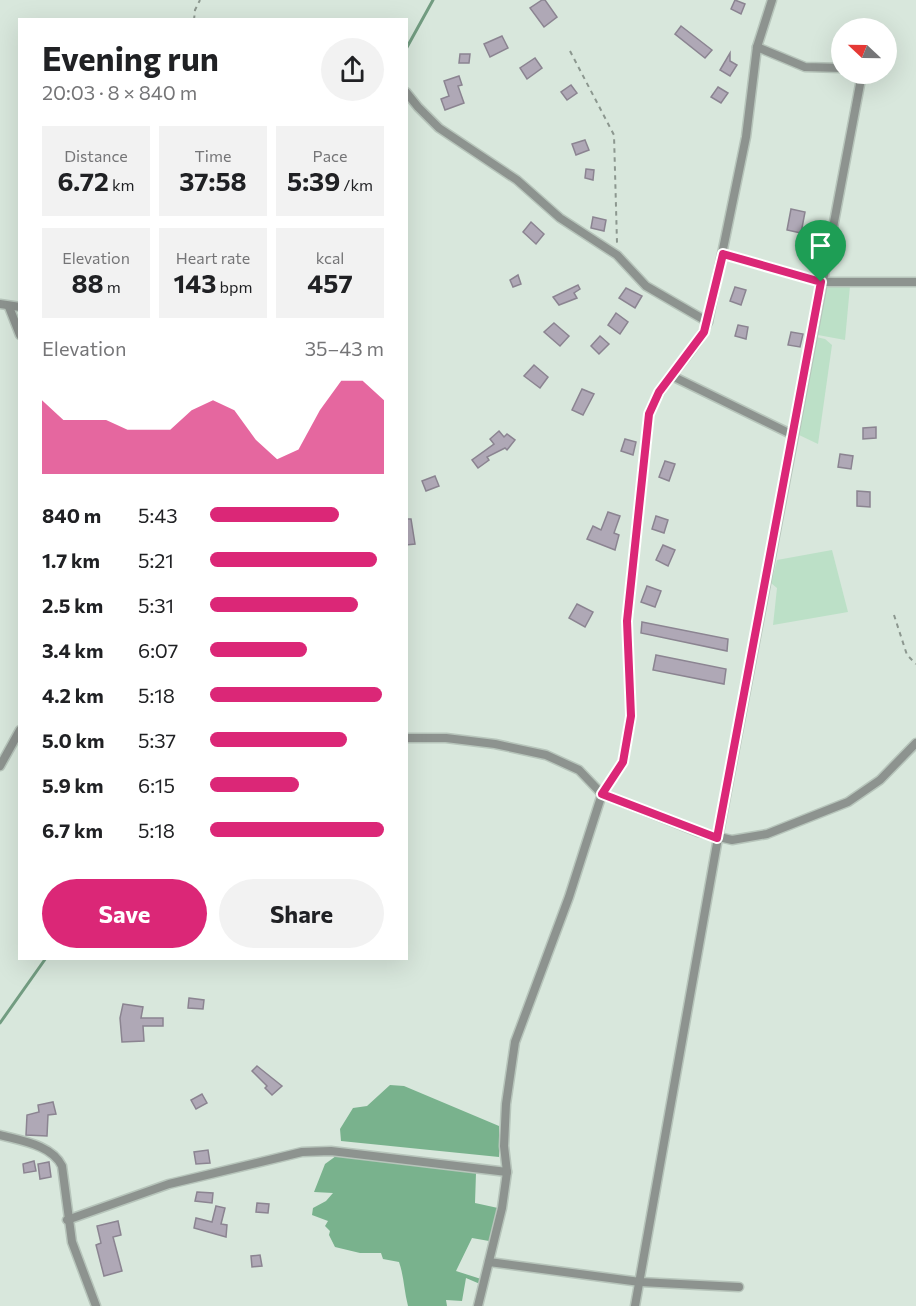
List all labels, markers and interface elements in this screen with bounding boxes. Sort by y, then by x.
north arrow [831,18,897,84]
map controls [831,18,897,84]
text: Evening run [42,37,219,78]
button: share [321,38,384,101]
text: 20:03 · 8 × 840 m [42,80,197,104]
text: Distance [64,146,128,165]
text: Time [195,146,231,165]
text: Pace [313,146,347,165]
text: 6.72 [57,165,109,196]
text: 37:58 [179,165,247,196]
text: 5:39 [287,165,340,196]
text: km [109,175,135,194]
text: /km [340,175,373,194]
pin [795,220,846,282]
icon: arrive [804,229,837,262]
text: Elevation [62,248,130,267]
text: Heart rate [176,248,250,267]
text: kcal [316,248,344,267]
text: 88 [71,267,104,298]
text: 143 [174,267,216,298]
text: 457 [307,267,353,298]
text: m [104,277,121,296]
text: bpm [216,277,252,296]
text: Elevation [42,336,127,360]
text: 35–43 m [305,336,384,360]
text: 840 m [42,503,101,527]
text: 5:43 [138,503,178,527]
text: 1.7 km [42,548,100,572]
text: 5:21 [138,548,174,572]
text: 2.5 km [42,593,103,617]
text: 5:31 [138,593,174,617]
text: 3.4 km [42,638,104,662]
text: 6:07 [138,638,178,662]
text: 4.2 km [42,683,104,707]
text: 5:18 [138,683,175,707]
text: 5.0 km [42,728,104,752]
text: 5:37 [138,728,176,752]
text: 5.9 km [42,773,104,797]
text: 6:15 [138,773,175,797]
text: 6.7 km [42,818,103,842]
text: 5:18 [138,818,175,842]
button: Save [42,879,207,948]
button: Share [219,879,384,948]

